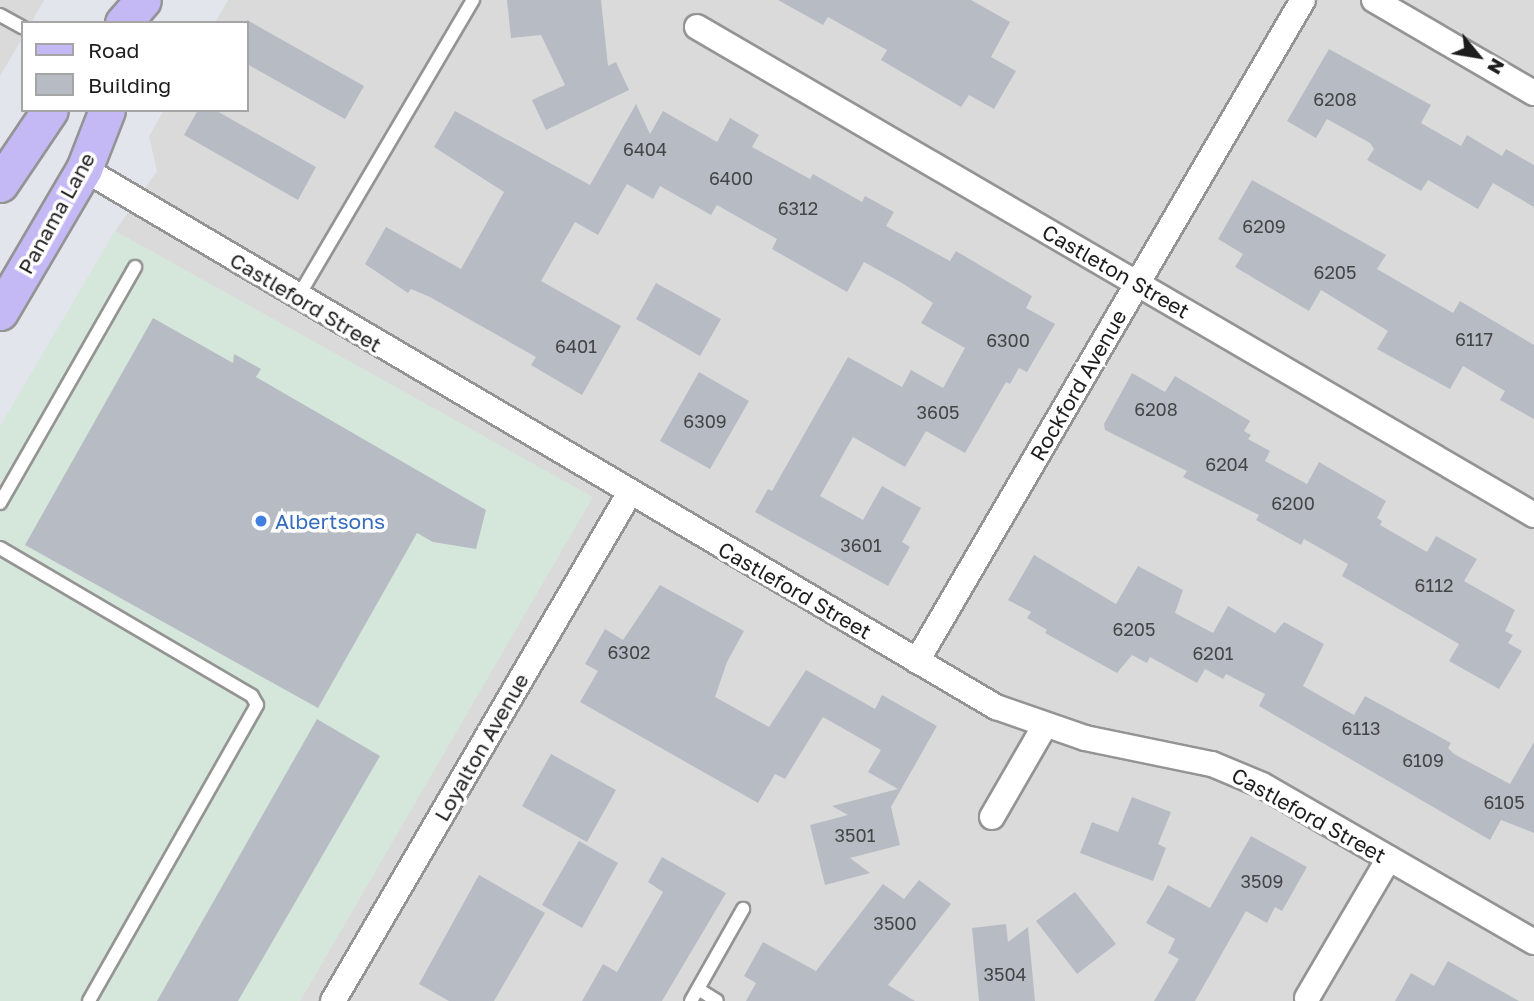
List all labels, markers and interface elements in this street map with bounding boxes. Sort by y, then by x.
legend [21,21,248,112]
north arrow [1443,21,1513,91]
text: Road [88,37,139,63]
text: N [1483,55,1510,79]
text: Building [88,72,171,98]
house number: 6208 [1313,88,1357,110]
house number: 6404 [623,138,667,160]
street label: Panama Lane [12,148,100,278]
house number: 6400 [709,167,753,189]
house number: 6312 [778,197,818,219]
house number: 6209 [1242,215,1286,237]
street label: Castleton Street [1038,219,1194,323]
street label: Castleford Street [226,247,386,357]
house number: 6205 [1314,261,1356,283]
street label: Rockford Avenue [1025,305,1131,465]
house number: 6117 [1455,328,1493,350]
house number: 6300 [986,329,1030,351]
house number: 6401 [555,335,597,357]
house number: 6208 [1134,398,1178,420]
house number: 3605 [916,401,960,423]
house number: 6309 [683,410,727,432]
house number: 6204 [1205,453,1249,475]
house number: 6200 [1271,492,1315,514]
place label: Albertsons [275,508,385,534]
marker: Albertsons [253,513,269,529]
house number: 3601 [840,534,882,556]
street label: Castleford Street [714,536,876,644]
house number: 6112 [1415,574,1453,596]
house number: 6205 [1113,618,1155,640]
house number: 6302 [607,641,651,663]
house number: 6201 [1192,642,1234,664]
street label: Loyalton Avenue [428,669,534,825]
house number: 6113 [1342,717,1380,739]
house number: 6109 [1402,749,1444,771]
street label: Castleford Street [1227,762,1391,868]
house number: 6105 [1483,791,1525,813]
house number: 3501 [835,824,875,846]
house number: 3509 [1240,870,1284,892]
house number: 3500 [873,912,917,934]
house number: 3504 [983,963,1027,985]

